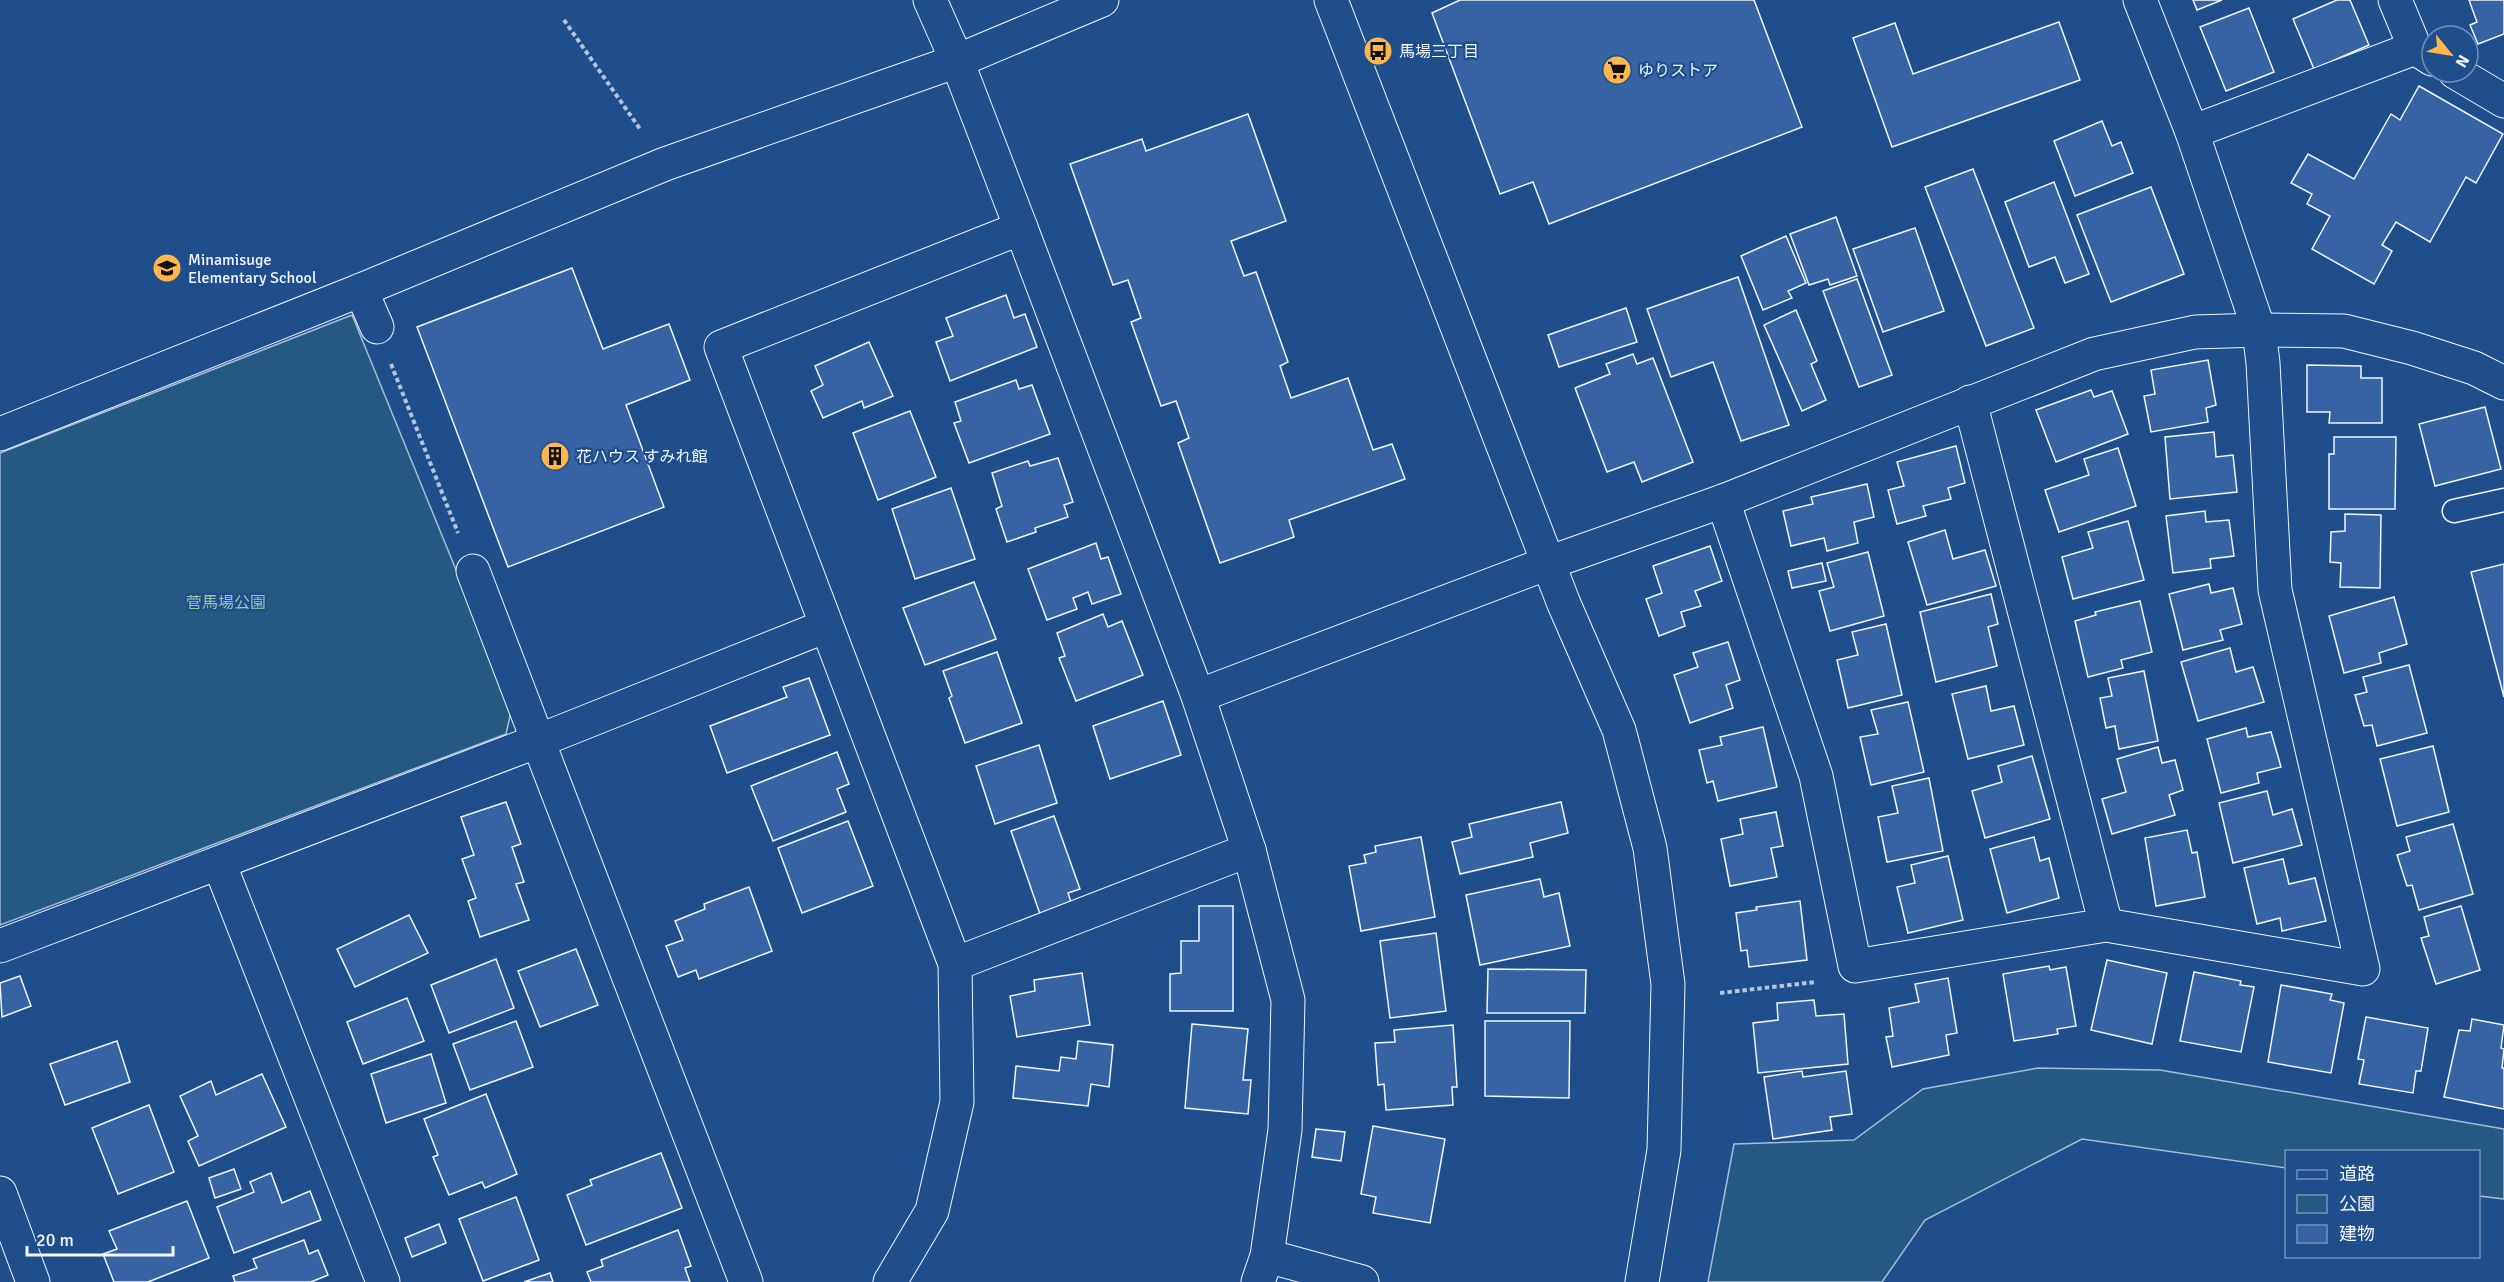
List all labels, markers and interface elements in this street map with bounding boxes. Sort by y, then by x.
north arrow [2420,24,2480,84]
bus stop icon: 馬場三丁目 [1362,35,1394,67]
place label: 馬場三丁目 [1399,42,1479,62]
text: N [2451,51,2474,71]
supermarket icon: ゆりストア [1601,54,1633,86]
place label: ゆりストア [1638,61,1718,81]
place label: Minamisuge Elementary School [188,250,317,288]
school or university icon: Minamisuge Elementary School [151,252,183,284]
building icon: 花ハウス すみれ館 [539,440,571,472]
place label: 花ハウス すみれ館 [576,447,708,467]
park label: 菅馬場公園 [186,593,266,613]
legend [2285,1150,2480,1258]
text: 道路 [2339,1163,2375,1185]
text: 公園 [2339,1193,2375,1215]
scale bar [27,1219,172,1257]
text: 建物 [2339,1223,2375,1245]
text: 20 m [36,1229,74,1251]

